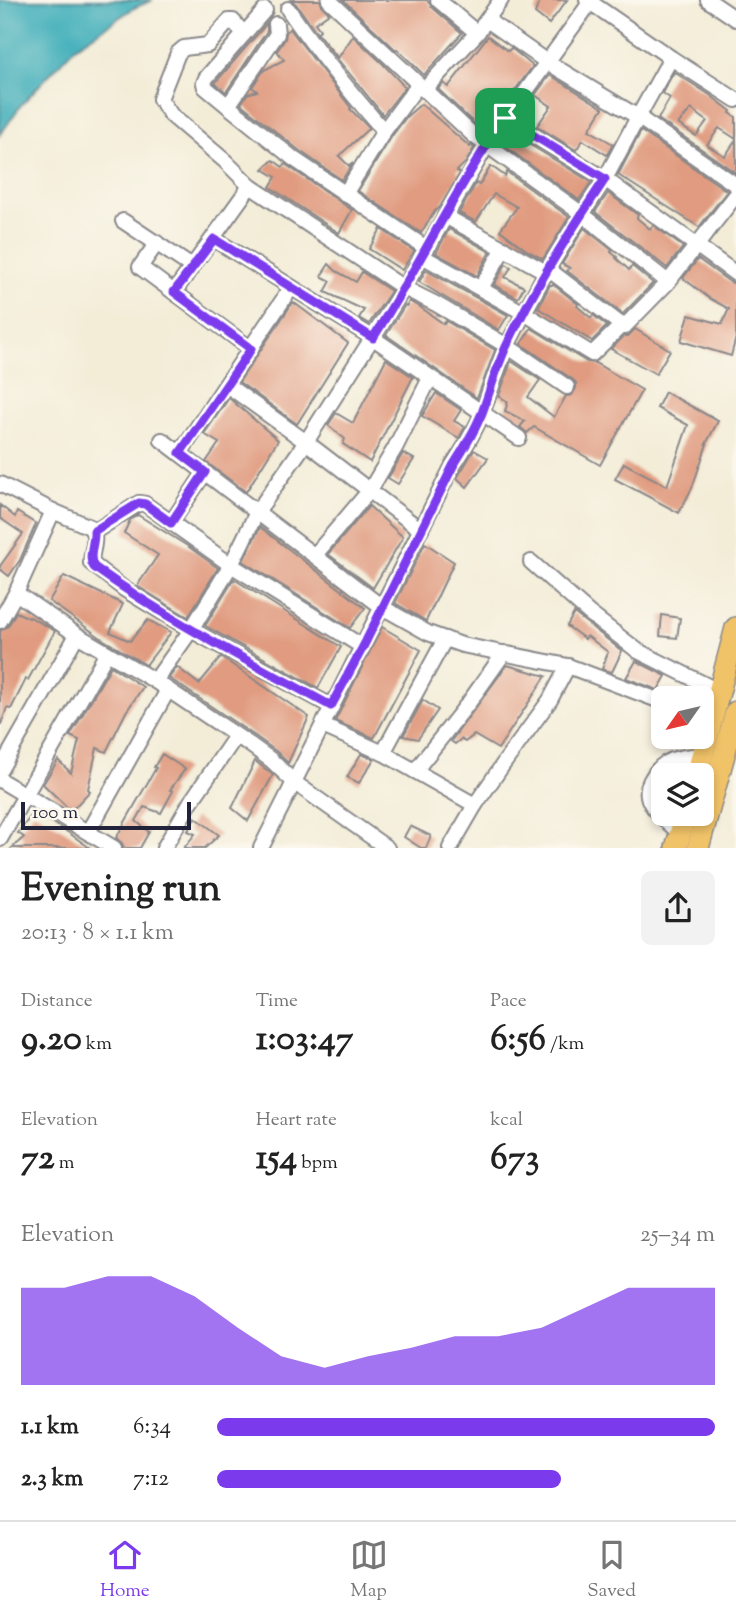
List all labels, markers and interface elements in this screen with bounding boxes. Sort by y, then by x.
pin [475,88,535,148]
icon: arrive [486,99,524,137]
north arrow [651,686,714,749]
map controls [651,686,714,826]
button: layers [651,763,714,826]
scale bar [21,799,191,831]
text: 100 m [32,800,78,827]
text: Evening run [21,864,221,918]
button: share [641,871,715,945]
text: 20:13 · 8 × 1.1 km [21,917,174,950]
text: Distance [21,988,93,1015]
text: Time [256,988,298,1015]
text: Pace [490,988,527,1015]
text: 9.20 [21,1015,82,1066]
text: 1:03:47 [256,1015,353,1066]
text: 6:56 [490,1015,546,1066]
text: km [82,1031,112,1058]
text: /km [546,1031,584,1058]
text: Elevation [21,1107,98,1134]
text: Heart rate [256,1107,337,1134]
text: kcal [490,1107,523,1134]
text: 72 [21,1134,55,1185]
text: 154 [256,1134,297,1185]
text: 673 [490,1134,539,1185]
text: m [55,1150,74,1177]
text: bpm [297,1150,338,1177]
text: Elevation [21,1219,114,1252]
text: 25–34 m [640,1219,715,1252]
text: 1.1 km [21,1411,79,1444]
text: 6:34 [133,1411,171,1444]
text: 2.3 km [21,1463,83,1496]
text: 7:12 [133,1463,169,1496]
tab: Home [100,1536,150,1605]
tab: Map [350,1536,388,1605]
tab: Saved [587,1536,636,1605]

